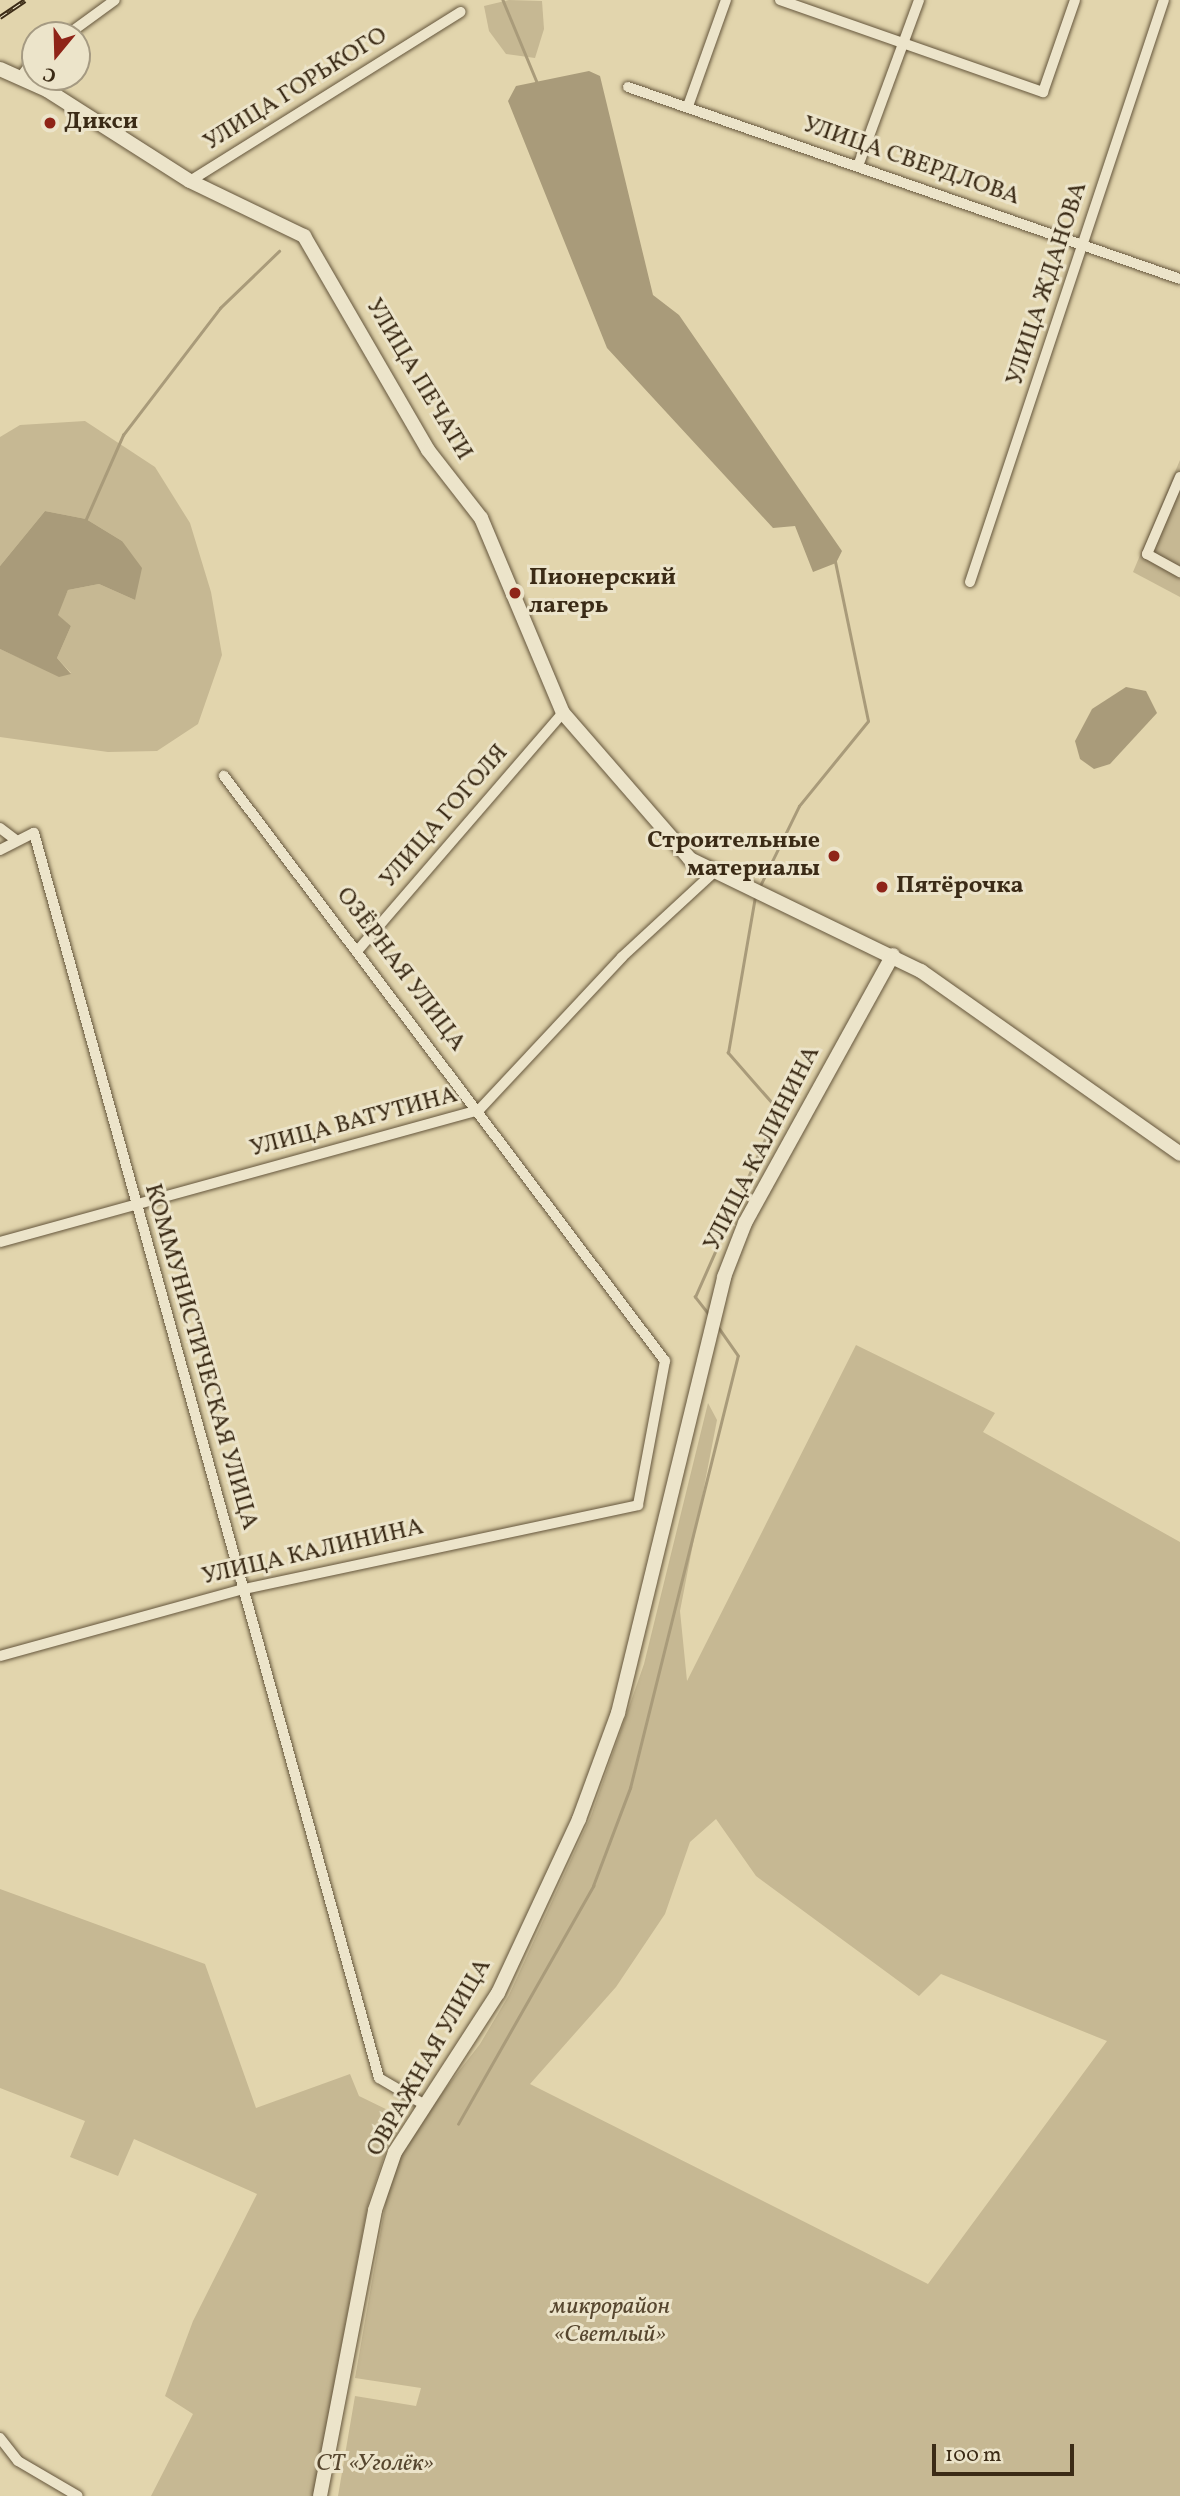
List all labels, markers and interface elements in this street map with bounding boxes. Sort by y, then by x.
north arrow [21,21,91,91]
street label: УЛИЦА ГОРЬКОГО [199,22,393,158]
text: С [40,60,60,88]
place label: Дикси [64,109,138,137]
street label: УЛИЦА СВЕРДЛОВА [799,111,1023,213]
marker: Дикси [42,115,58,131]
street label: УЛИЦА ЖДАНОВА [1002,179,1094,389]
street label: УЛИЦА ПЕЧАТИ [358,294,478,466]
place label: Пионерский лагерь [529,565,676,621]
marker: Пионерский лагерь [507,585,523,601]
street label: УЛИЦА ГОГОЛЯ [375,739,515,895]
place label: Строительные материалы [647,828,820,884]
marker: Строительные материалы [826,848,842,864]
place label: Пятёрочка [896,873,1024,901]
marker: Пятёрочка [874,879,890,895]
street label: ОЗЁРНАЯ УЛИЦА [329,882,471,1058]
street label: УЛИЦА КАЛИНИНА [699,1042,827,1256]
street label: УЛИЦА ВАТУТИНА [247,1081,461,1165]
street label: КОММУНИСТИЧЕСКАЯ УЛИЦА [137,1181,263,1533]
street label: УЛИЦА КАЛИНИНА [199,1514,427,1592]
street label: ОВРАЖНАЯ УЛИЦА [362,1954,498,2162]
park label: микрорайон «Светлый» [550,2294,670,2350]
scale bar [935,2430,1077,2474]
text: 100 m [945,2441,1002,2470]
park label: СТ «Уголёк» [316,2451,434,2479]

